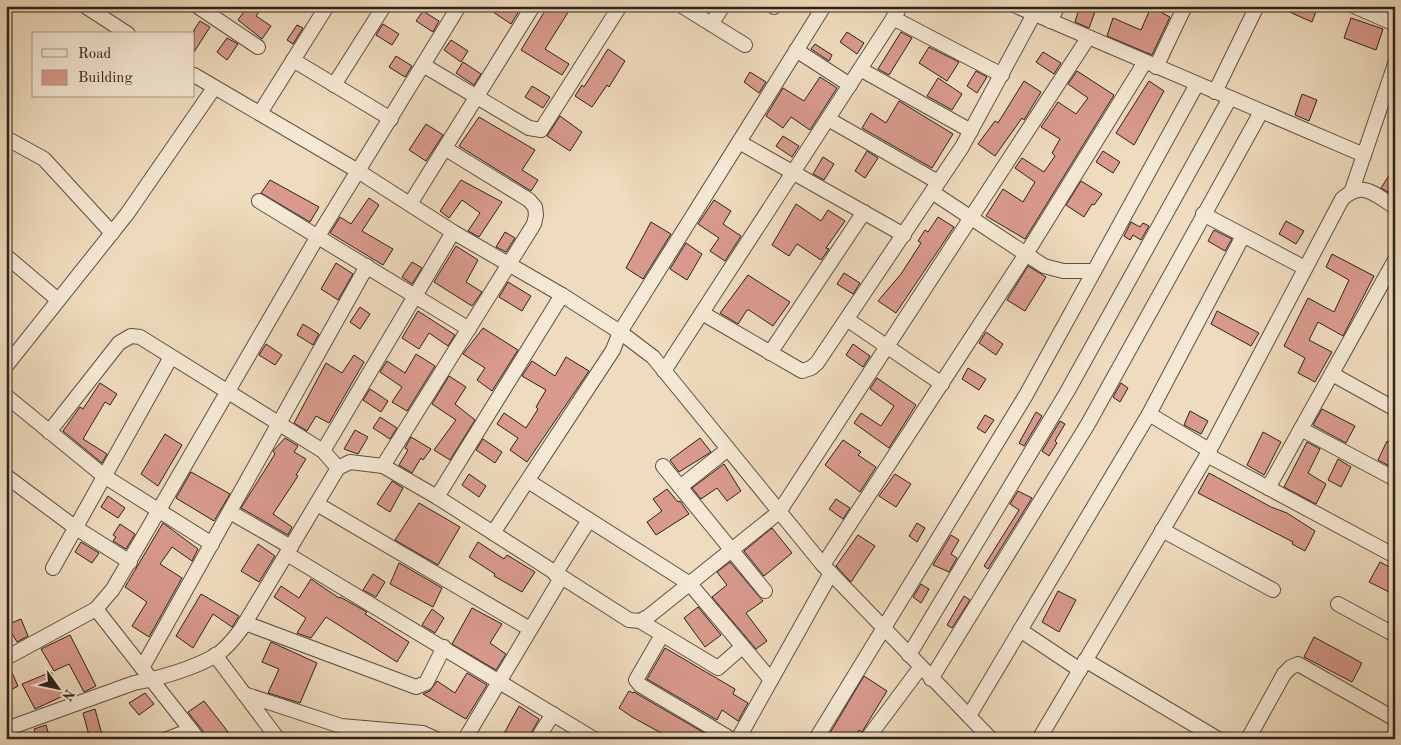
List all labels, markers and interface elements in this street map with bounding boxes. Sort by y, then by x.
legend [32,32,195,98]
text: Road [78,47,112,62]
text: Building [78,71,133,86]
north arrow [32,662,82,712]
text: N [59,686,77,703]

